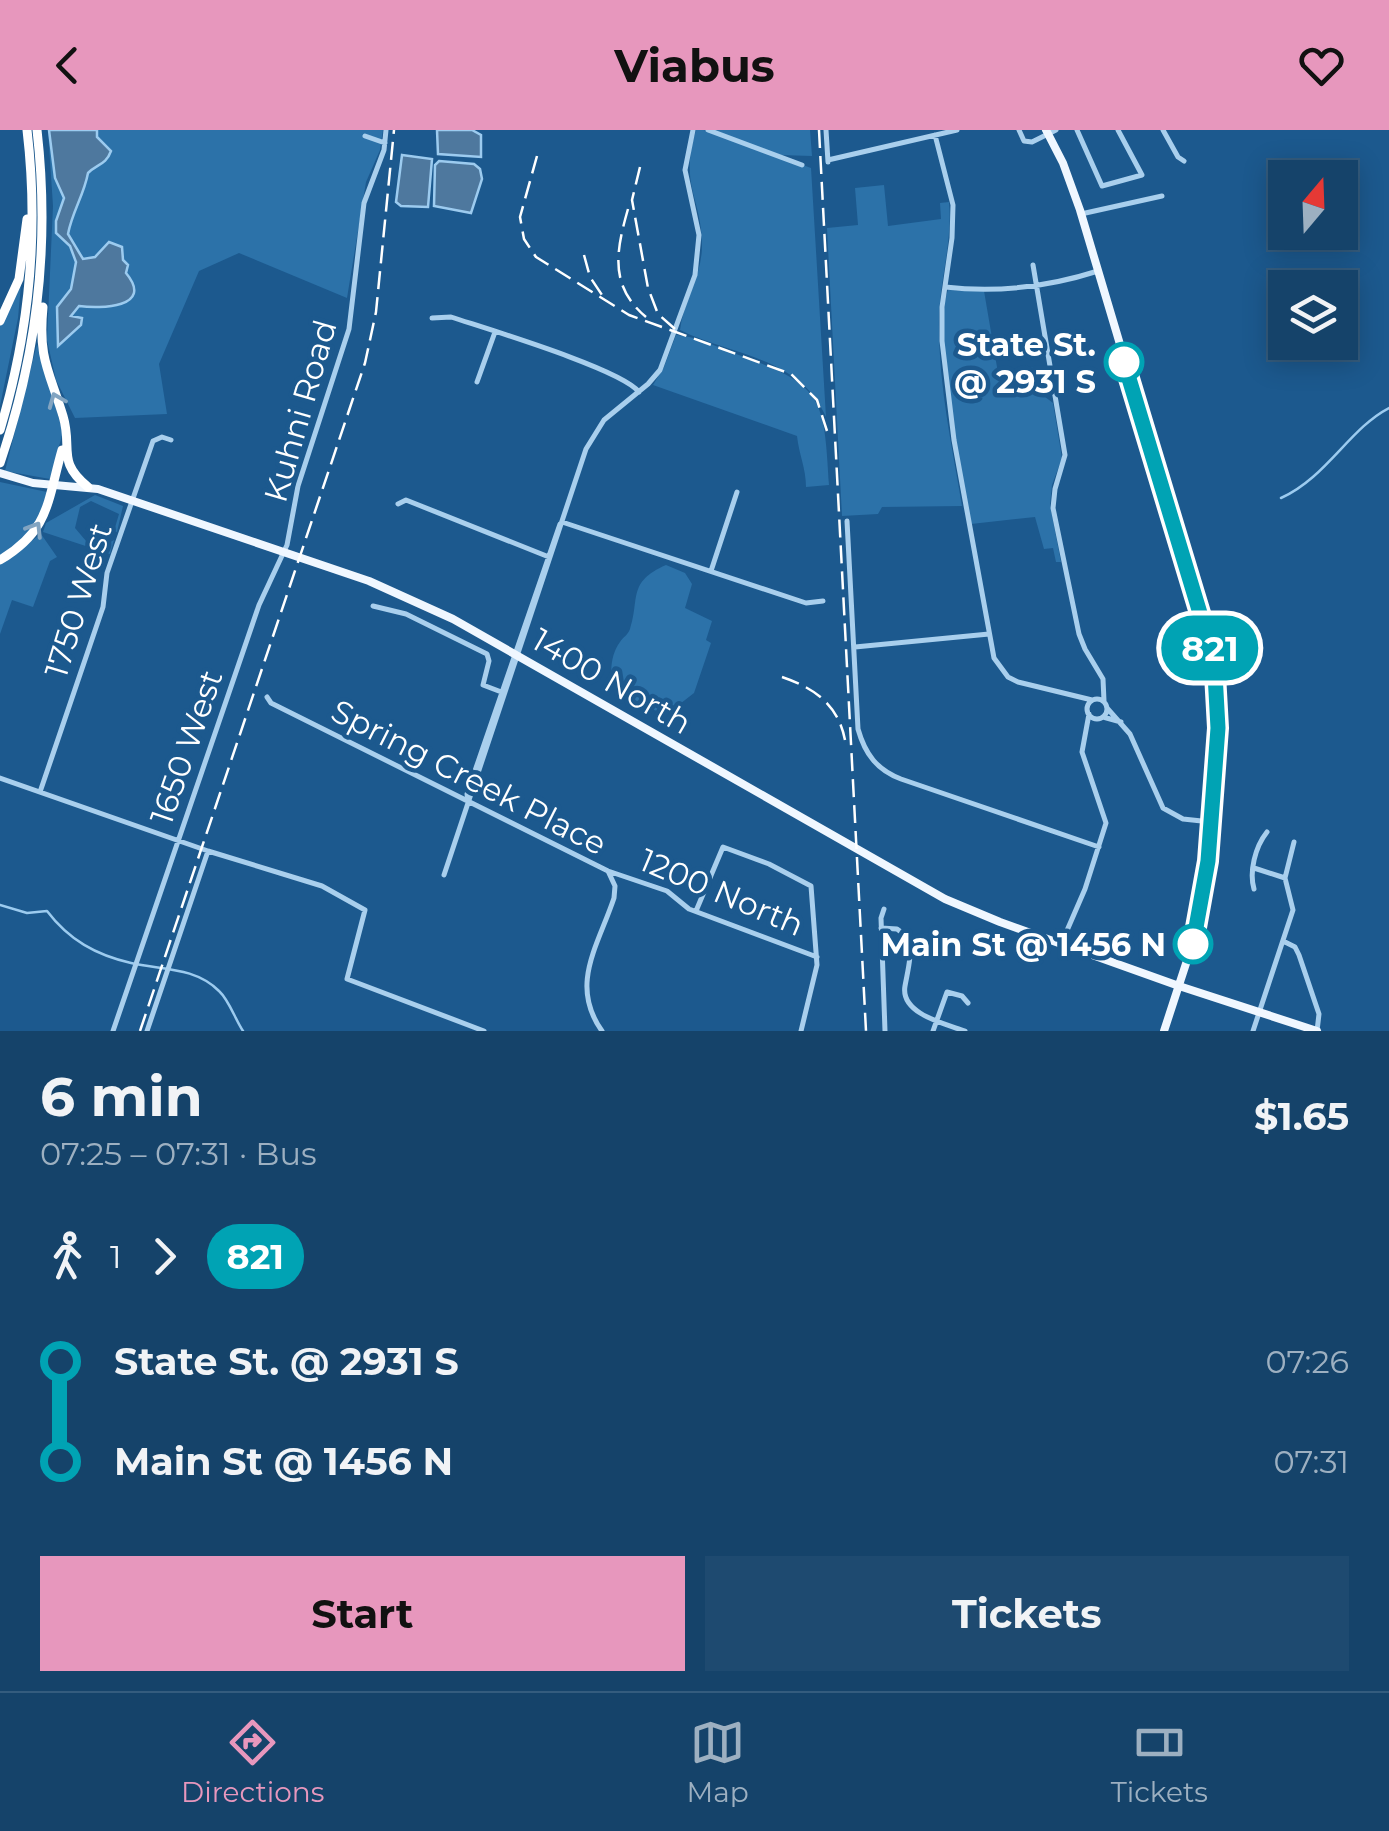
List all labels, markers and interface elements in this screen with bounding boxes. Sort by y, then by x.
icon: back [40,38,95,93]
text: Viabus [614,38,775,93]
icon: heart [1294,38,1349,93]
north arrow [1268,160,1358,250]
map controls [1268,160,1358,360]
button: layers [1268,270,1358,360]
street label: Kuhni Road [255,315,345,507]
place label: State St. @ 2931 S [954,325,1096,401]
marker: State St. @ 2931 S [1105,343,1143,381]
one-way arrow [48,392,68,409]
street label: 1750 West [36,518,120,682]
one-way arrow [23,522,42,540]
line badge: 821 [1152,616,1268,680]
street label: 1400 North [525,620,699,742]
text: 821 [1181,627,1239,670]
street label: 1650 West [141,665,231,829]
street label: Spring Creek Place [325,691,613,863]
street label: 1200 North [634,840,810,944]
place label: Main St @ 1456 N [880,925,1166,964]
marker: Main St @ 1456 N [1174,925,1212,963]
text: 6 min [40,1063,203,1130]
text: $1.65 [1254,1093,1349,1140]
text: 07:25 – 07:31 · Bus [40,1134,317,1173]
icon: walk [40,1229,95,1284]
icon: forward [137,1229,192,1284]
text: 821 [227,1235,284,1278]
text: 1 [110,1237,122,1276]
text: State St. @ 2931 S [114,1338,459,1385]
text: 07:26 [1265,1342,1349,1381]
text: Main St @ 1456 N [114,1438,453,1485]
text: 07:31 [1273,1442,1349,1481]
button: Start [40,1556,685,1671]
button: Tickets [705,1556,1349,1671]
tab: Directions [181,1715,324,1809]
tab: Map [686,1715,749,1809]
tab: Tickets [1111,1715,1208,1809]

